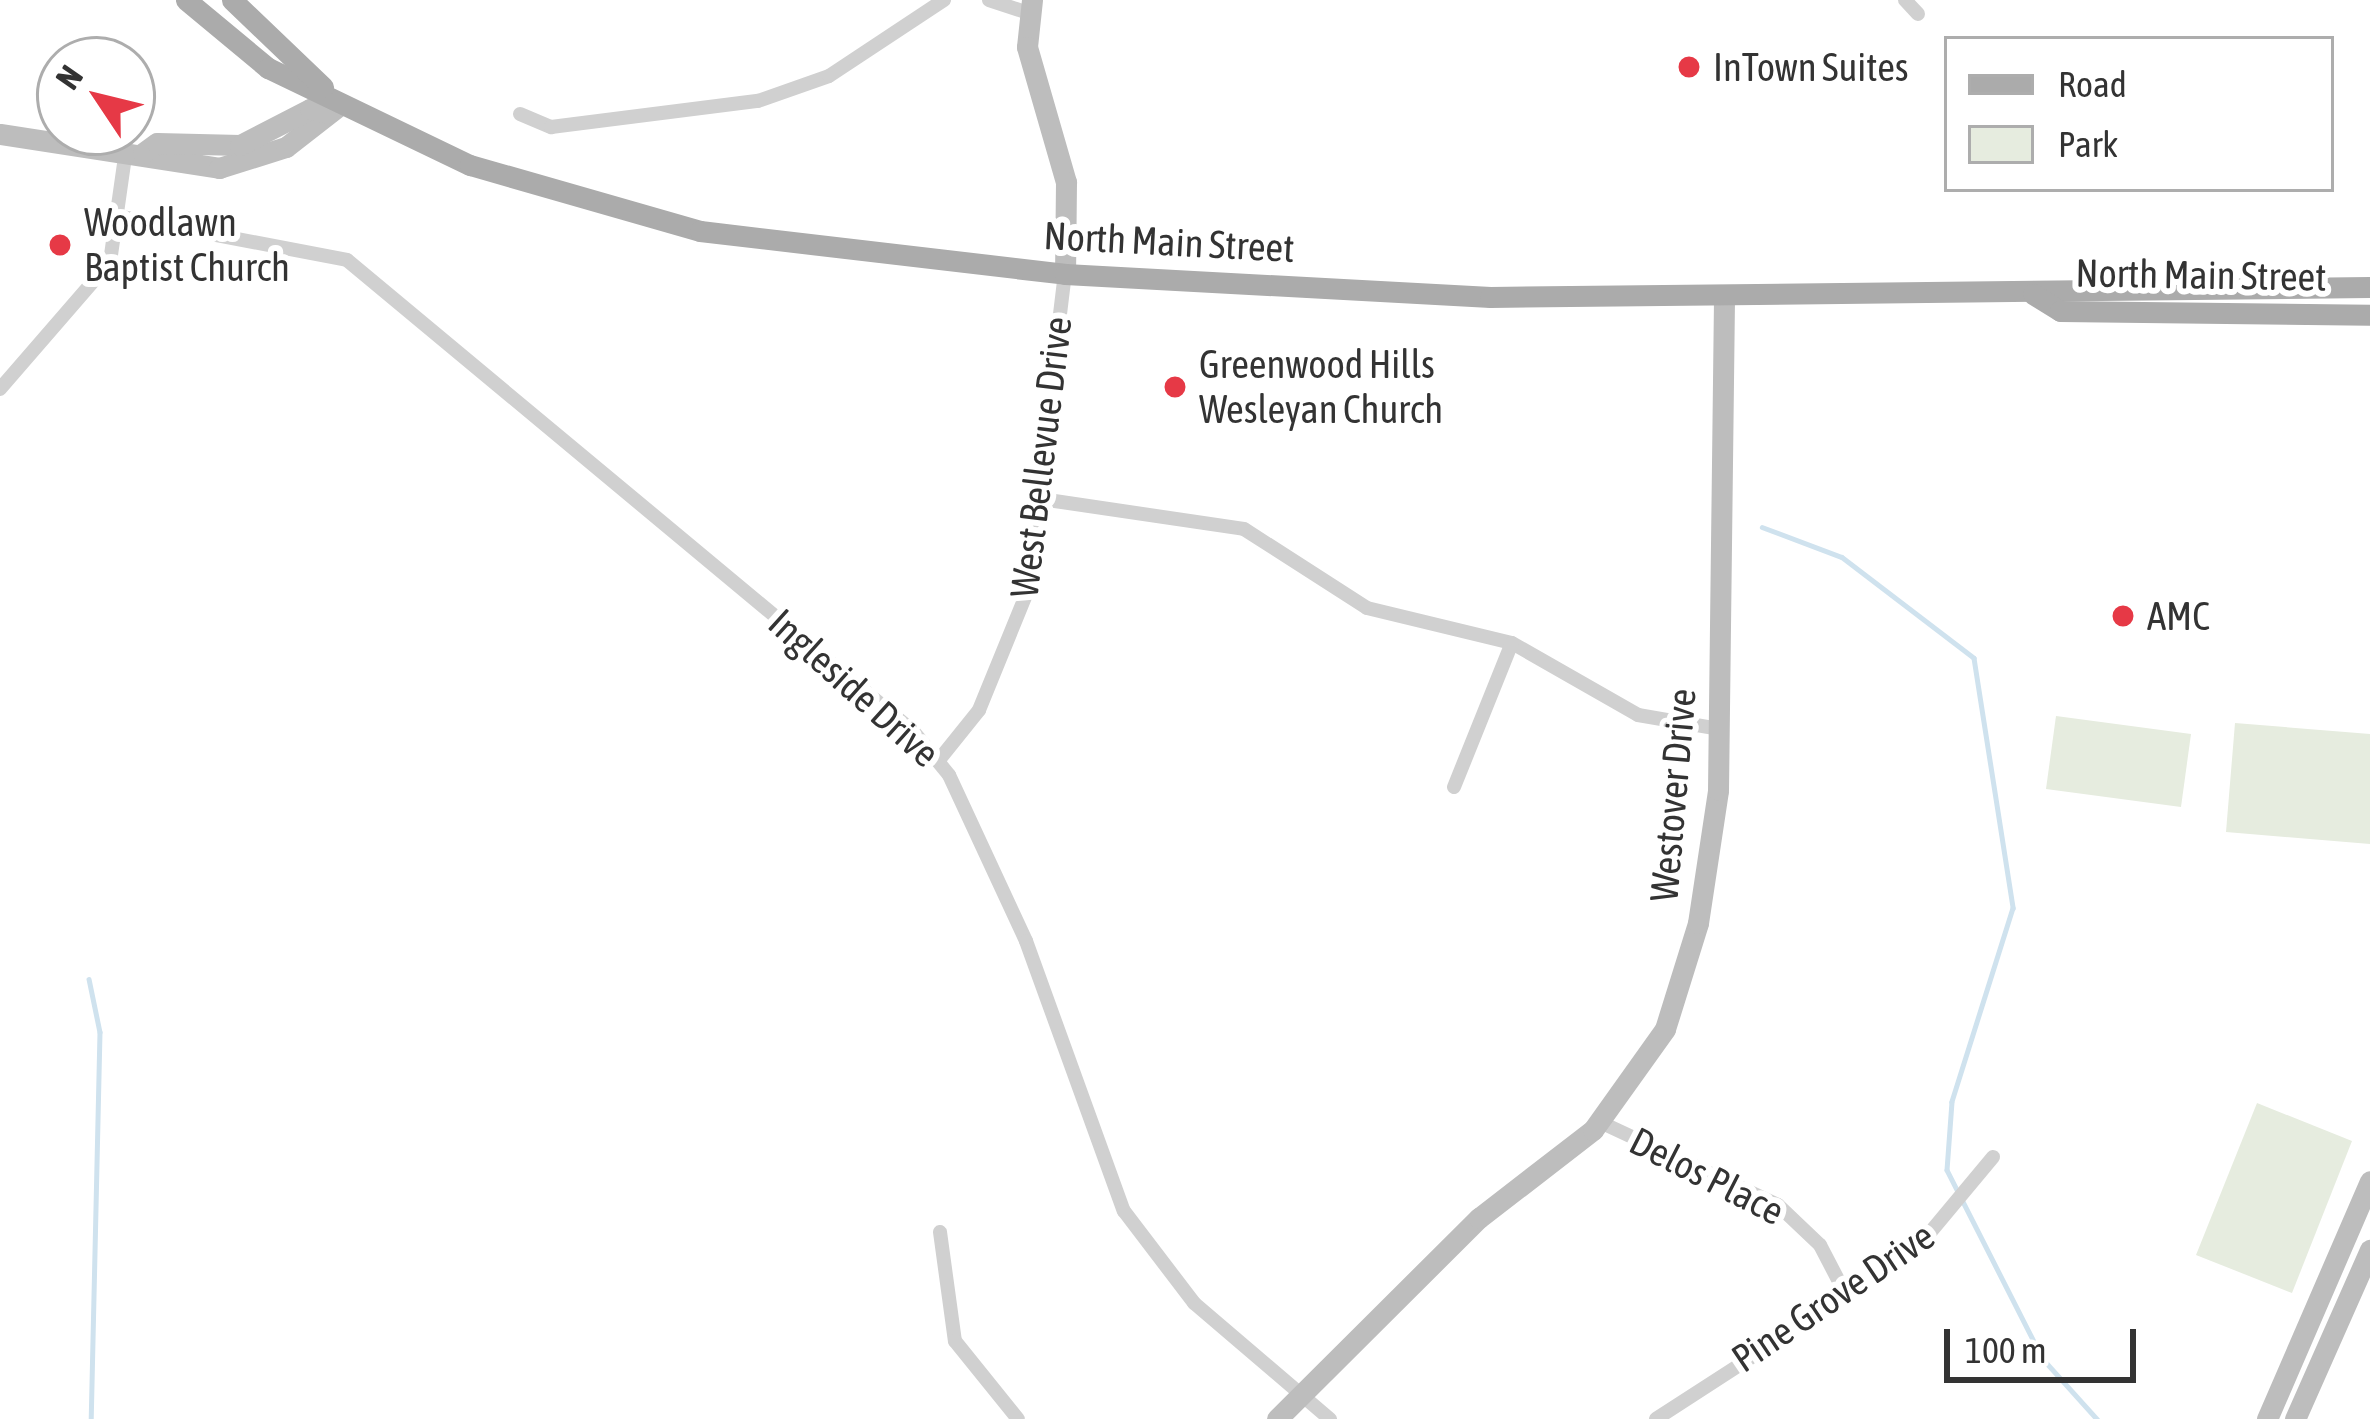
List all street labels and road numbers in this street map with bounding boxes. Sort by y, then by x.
street label: North Main Street [1042,212,1296,272]
street label: North Main Street [2075,249,2327,301]
street label: West Bellevue Drive [1001,314,1081,600]
street label: Ingleside Drive [759,599,949,777]
street label: Westover Drive [1640,687,1706,903]
street label: Delos Place [1622,1117,1792,1235]
street label: Pine Grove Drive [1723,1212,1943,1382]

